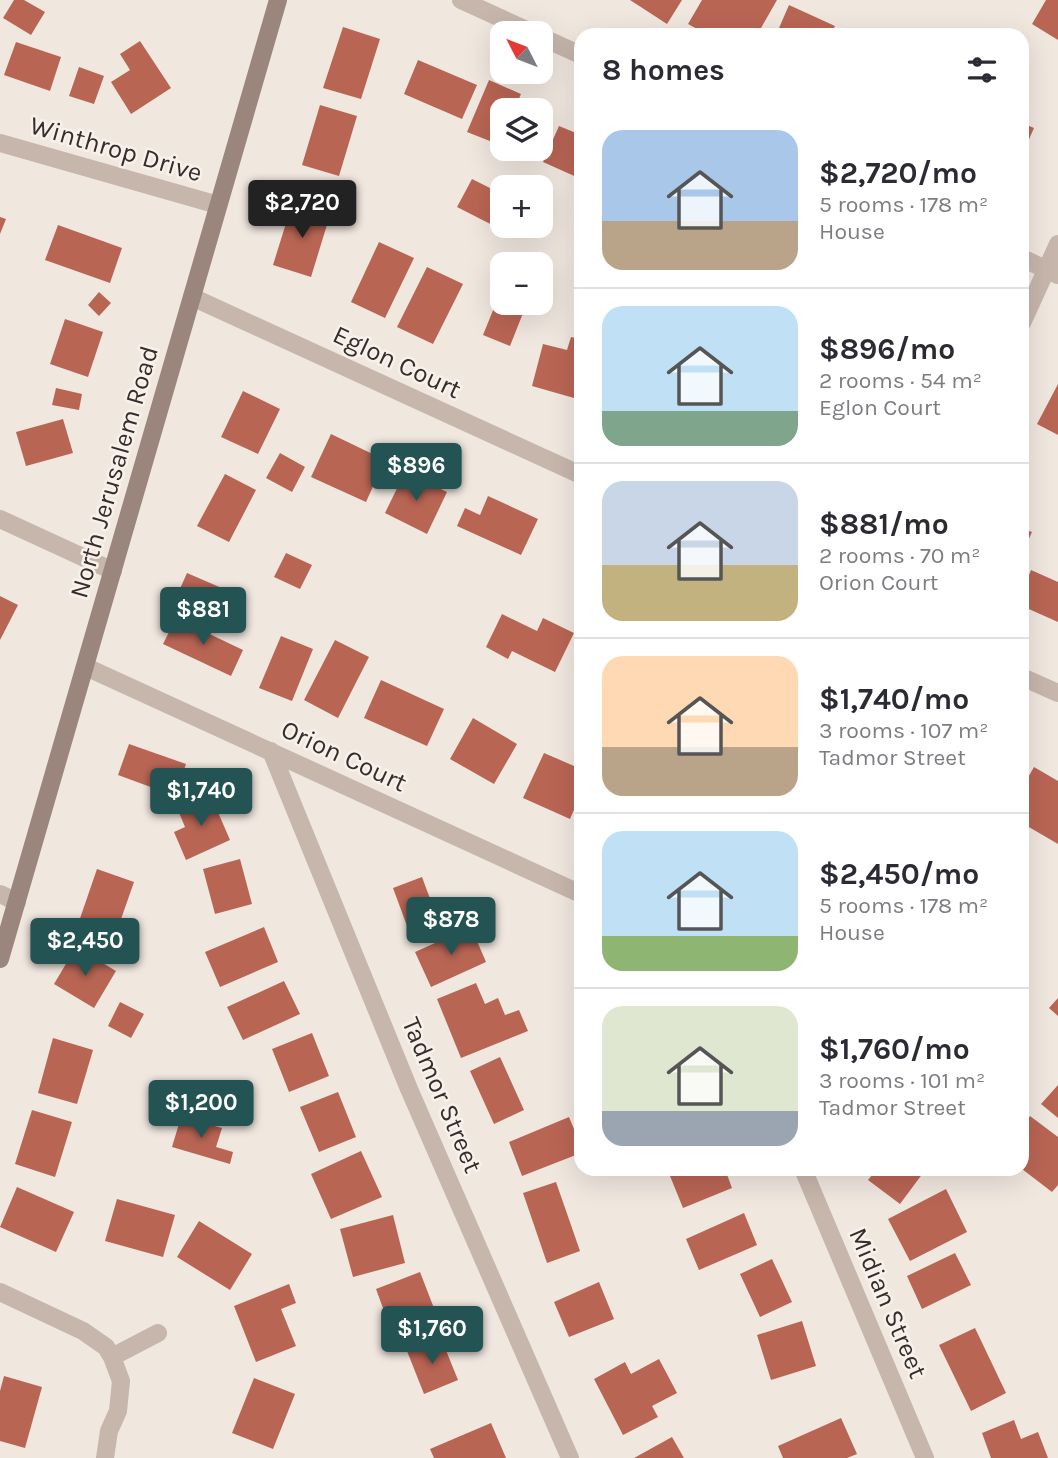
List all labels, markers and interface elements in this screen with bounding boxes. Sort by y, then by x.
north arrow [490,21,553,84]
map controls [490,21,553,315]
icon: filters [963,51,1001,89]
text: 8 homes [602,52,725,88]
button: layers [490,98,553,161]
street label: Winthrop Drive [26,110,206,188]
text: $2,720/mo [819,155,977,191]
icon: home [658,158,742,242]
button: + [490,175,553,238]
pin: $2,720 [245,180,359,240]
text: $2,720 [264,189,340,216]
text: 5 rooms · 178 m² [819,191,988,218]
text: House [819,218,885,245]
button: − [490,252,553,315]
street label: Eglon Court [328,319,466,405]
text: $896/mo [819,331,955,367]
icon: home [658,334,742,418]
street label: North Jerusalem Road [63,342,165,602]
text: 2 rooms · 54 m² [819,367,982,394]
text: Eglon Court [819,394,941,421]
pin: $896 [375,444,457,503]
text: $896 [387,452,445,479]
text: $881/mo [819,506,949,542]
icon: home [658,509,742,593]
text: 2 rooms · 70 m² [819,542,981,569]
text: Orion Court [819,569,938,596]
pin: $881 [162,588,244,647]
text: $881 [176,596,230,623]
text: $1,740/mo [819,681,969,717]
icon: home [658,684,742,768]
street label: Orion Court [276,713,412,799]
text: 3 rooms · 107 m² [819,717,988,744]
text: Tadmor Street [819,744,966,771]
pin: $1,740 [144,768,258,828]
text: $1,740 [166,777,236,804]
text: $2,450/mo [819,856,979,892]
icon: home [658,859,742,943]
text: 5 rooms · 178 m² [819,892,988,919]
pin: $878 [410,898,492,957]
text: $878 [422,906,480,933]
pin: $2,450 [28,918,142,978]
text: House [819,919,885,946]
text: $2,450 [46,927,124,954]
street label: Tadmor Street [395,1013,489,1178]
text: $1,760/mo [819,1031,970,1067]
icon: home [658,1034,742,1118]
text: 3 rooms · 101 m² [819,1067,985,1094]
pin: $1,200 [144,1080,258,1140]
text: $1,200 [165,1089,237,1116]
text: Tadmor Street [819,1094,966,1121]
street label: Midian Street [842,1223,934,1383]
pin: $1,760 [375,1306,489,1366]
text: $1,760 [397,1315,467,1342]

